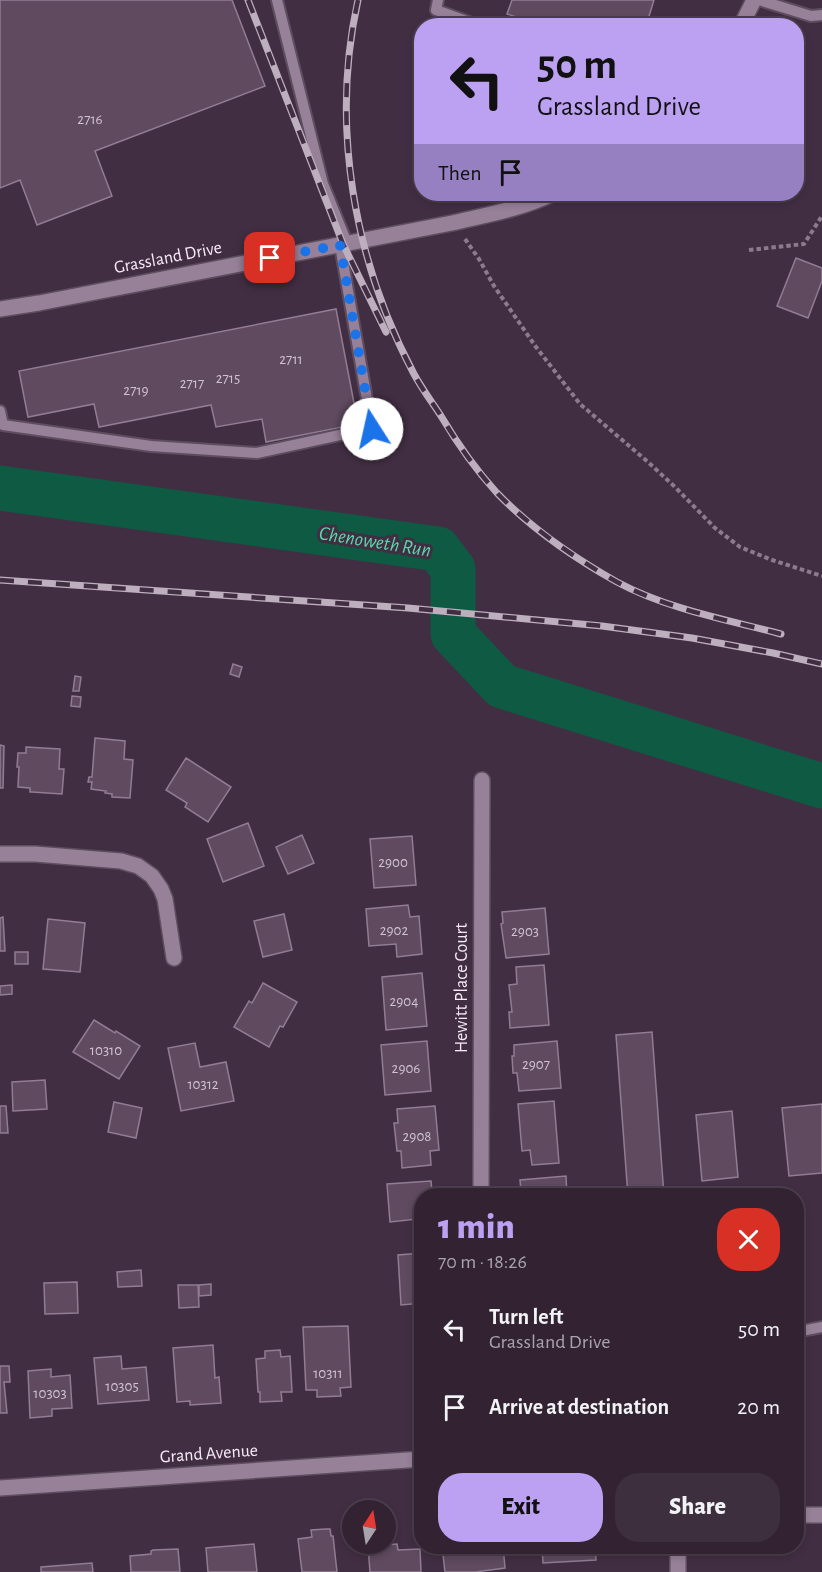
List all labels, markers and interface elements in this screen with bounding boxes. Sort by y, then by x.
icon: left [438,42,516,120]
text: 50 m [537,44,617,86]
text: Grassland Drive [537,93,701,120]
house number: 2716 [77,112,103,127]
icon: arrive [494,156,527,189]
text: Then [438,162,482,184]
pin [244,232,295,283]
street label: Grassland Drive [113,239,223,277]
icon: arrive [253,241,286,274]
house number: 2711 [279,352,303,367]
house number: 2715 [216,371,240,386]
house number: 2717 [180,376,204,391]
house number: 2719 [123,383,149,398]
position arrow [340,397,404,461]
water label: Chenoweth Run [318,523,432,561]
house number: 2900 [378,855,408,870]
house number: 2902 [380,923,408,938]
street label: Hewitt Place Court [453,923,471,1053]
house number: 2903 [511,924,539,939]
house number: 2904 [389,994,419,1009]
house number: 10310 [90,1043,122,1058]
house number: 2907 [522,1057,550,1072]
house number: 2906 [392,1061,420,1076]
house number: 10312 [187,1077,219,1092]
house number: 2908 [403,1129,431,1144]
button: close [717,1208,780,1271]
text: 1 min [438,1209,515,1245]
text: 70 m · 18:26 [438,1252,527,1272]
text: Turn left [489,1306,563,1328]
icon: left [438,1313,471,1346]
text: 50 m [738,1318,780,1340]
text: Grassland Drive [489,1332,610,1352]
house number: 10311 [313,1366,343,1381]
house number: 10305 [105,1379,139,1394]
house number: 10303 [33,1386,67,1401]
icon: arrive [438,1391,471,1424]
text: Arrive at destination [489,1396,669,1418]
text: 20 m [737,1396,780,1418]
street label: Grand Avenue [159,1442,259,1466]
button: Exit [438,1473,603,1542]
button: Share [615,1473,780,1542]
north arrow [342,1500,396,1554]
map controls [342,1500,396,1554]

